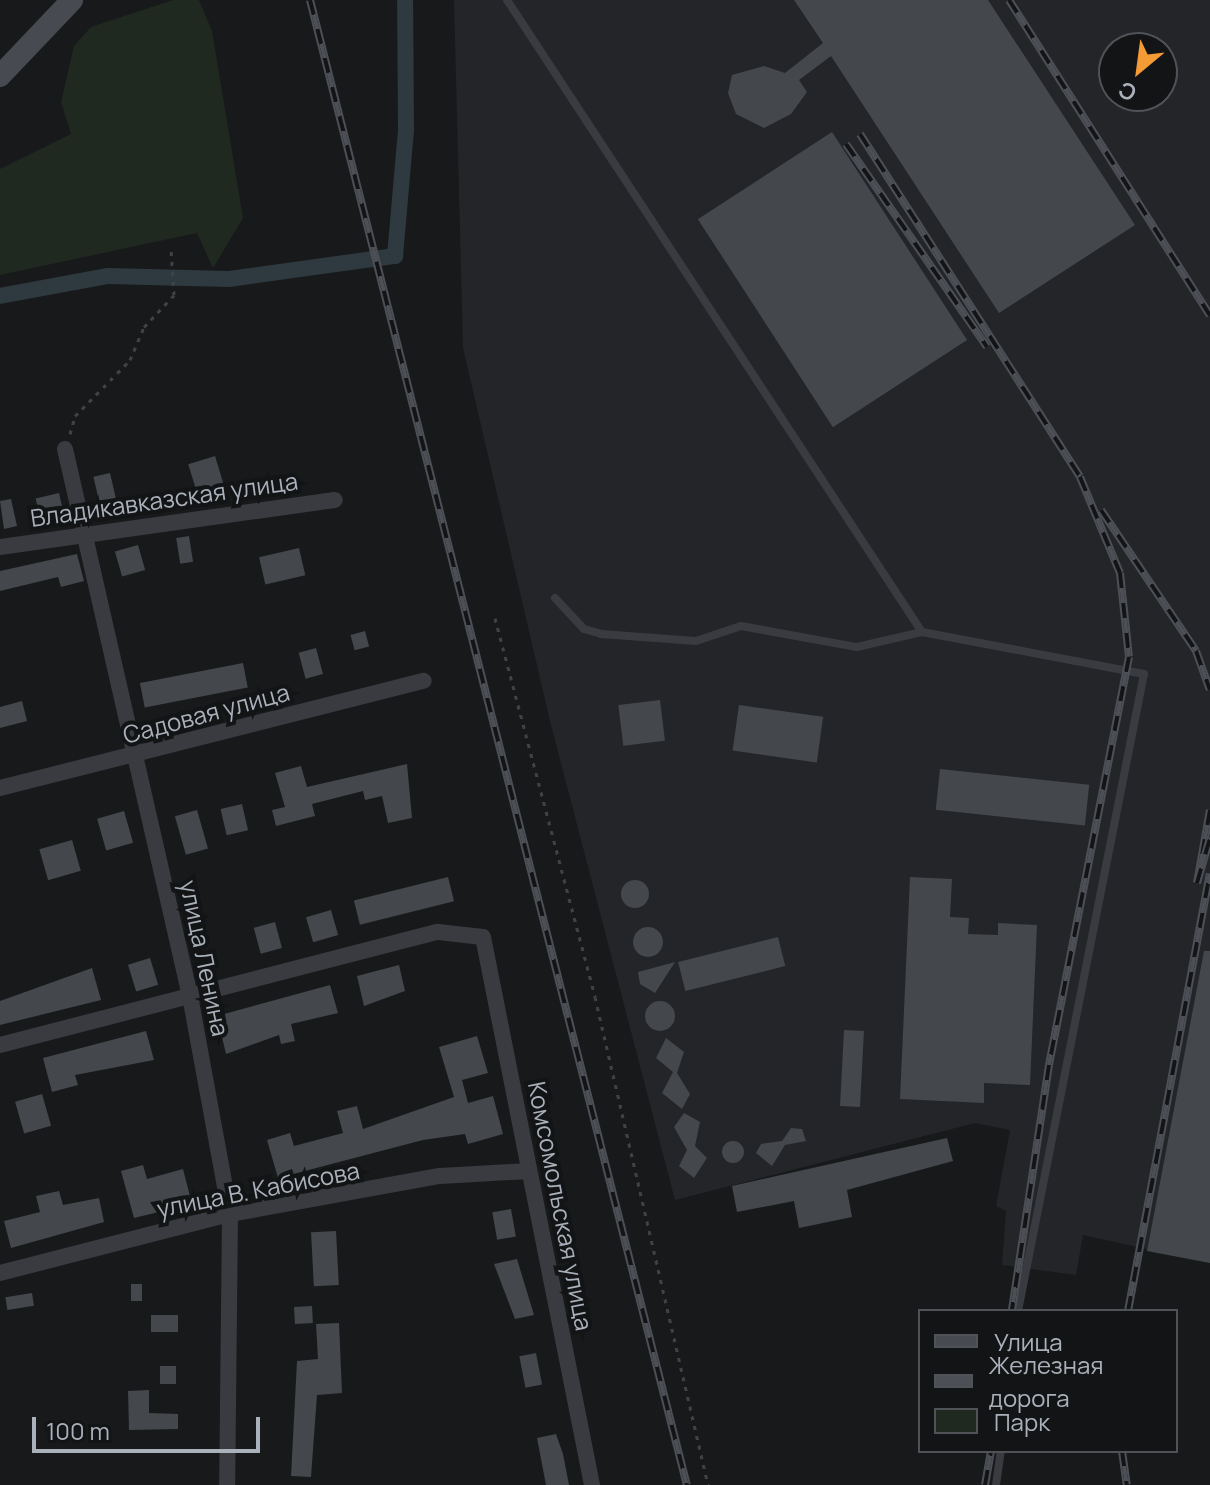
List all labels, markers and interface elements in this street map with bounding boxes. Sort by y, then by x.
north arrow [1098,32,1178,112]
text: С [1113,74,1142,108]
street label: Владикавказская улица [28,466,300,532]
street label: Садовая улица [120,677,292,749]
street label: улица Ленина [174,877,236,1039]
street label: Комсомольская улица [523,1079,599,1333]
street label: улица В. Кабисова [154,1155,362,1223]
legend [918,1309,1178,1453]
text: Улица [994,1325,1063,1358]
text: Железная дорога [989,1348,1104,1414]
scale bar [36,1401,264,1451]
text: Парк [994,1405,1050,1438]
text: 100 m [46,1414,110,1447]

